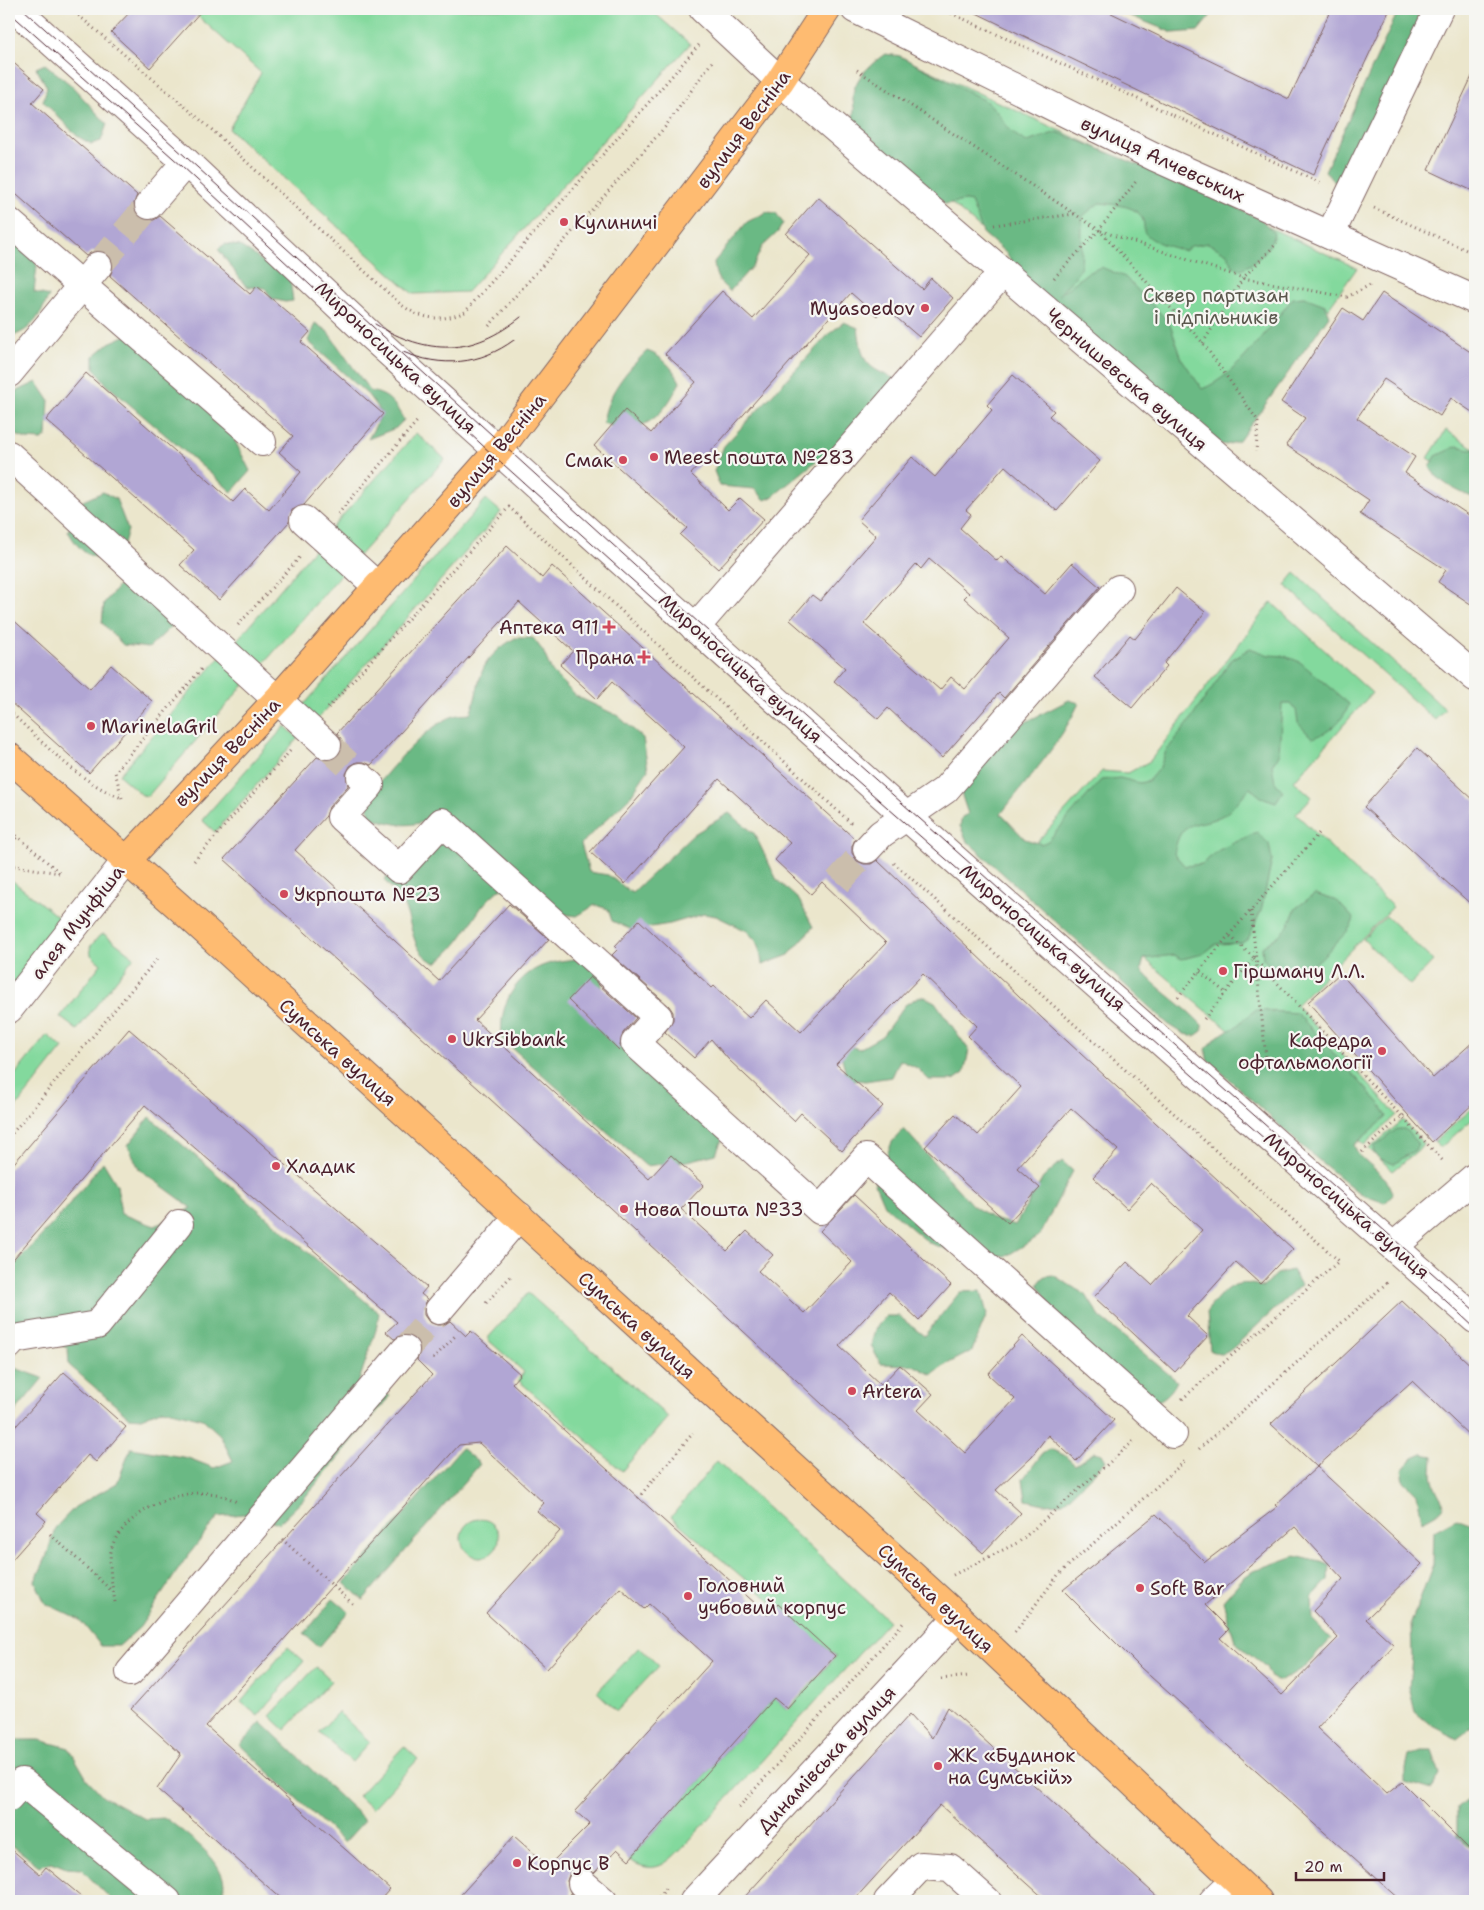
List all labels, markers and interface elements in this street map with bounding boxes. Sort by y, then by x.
street label: вулиця Весніна [691,65,796,194]
street label: вулиця Алчевських [1077,110,1249,208]
place label: Кулиничі [574,210,658,235]
marker: Кулиничі [558,216,570,228]
street label: Мироносицька вулиця [309,276,482,439]
park label: Сквер партизан і підпільників [1143,283,1289,330]
place label: Myasoedov [810,296,915,321]
marker: Myasoedov [919,302,931,314]
street label: Чернишевська вулиця [1040,302,1213,457]
street label: вулиця Весніна [441,388,552,513]
place label: Meest пошта №283 [664,445,854,470]
place label: Смак [565,448,613,473]
marker: Meest пошта №283 [648,451,660,463]
marker: Смак [617,454,629,466]
street label: Мироносицька вулиця [653,588,828,749]
place label: Аптека 911 [499,615,599,640]
marker: Аптека 911 [603,621,615,633]
place label: Прана [576,645,634,670]
marker: Прана [638,651,650,663]
street label: вулиця Весніна [169,692,286,812]
place label: MarinelaGril [101,714,218,739]
marker: MarinelaGril [85,720,97,732]
street label: Мироносицька вулиця [954,858,1131,1017]
street label: алея Мунфіша [25,860,130,985]
place label: Укрпошта №23 [294,882,441,907]
marker: Укрпошта №23 [278,888,290,900]
place label: Гіршману Л.Л. [1233,959,1365,984]
marker: Гіршману Л.Л. [1217,965,1229,977]
street label: Сумська вулиця [274,993,402,1112]
place label: UkrSibbank [462,1027,566,1052]
place label: Кафедра офтальмології [1238,1028,1373,1075]
marker: UkrSibbank [446,1033,458,1045]
marker: Кафедра офтальмології [1376,1045,1388,1057]
street label: Мироносицька вулиця [1258,1126,1435,1285]
place label: Хладик [286,1154,355,1179]
marker: Хладик [270,1160,282,1172]
place label: Нова Пошта №33 [634,1197,803,1222]
marker: Нова Пошта №33 [618,1203,630,1215]
street label: Сумська вулиця [573,1266,701,1385]
place label: Artera [862,1379,922,1404]
marker: Artera [846,1385,858,1397]
street label: Сумська вулиця [872,1538,999,1659]
place label: Головний учбовий корпус [698,1573,846,1620]
place label: Soft Bar [1150,1576,1225,1601]
marker: Soft Bar [1134,1582,1146,1594]
marker: Головний учбовий корпус [682,1590,694,1602]
street label: Динамівська вулиця [752,1680,901,1838]
place label: ЖК «Будинок на Сумській» [948,1743,1075,1790]
marker: ЖК «Будинок на Сумській» [932,1760,944,1772]
scale bar [1296,1850,1384,1882]
place label: Корпус В [527,1851,610,1876]
marker: Корпус В [511,1857,523,1869]
text: 20 m [1304,1857,1343,1877]

